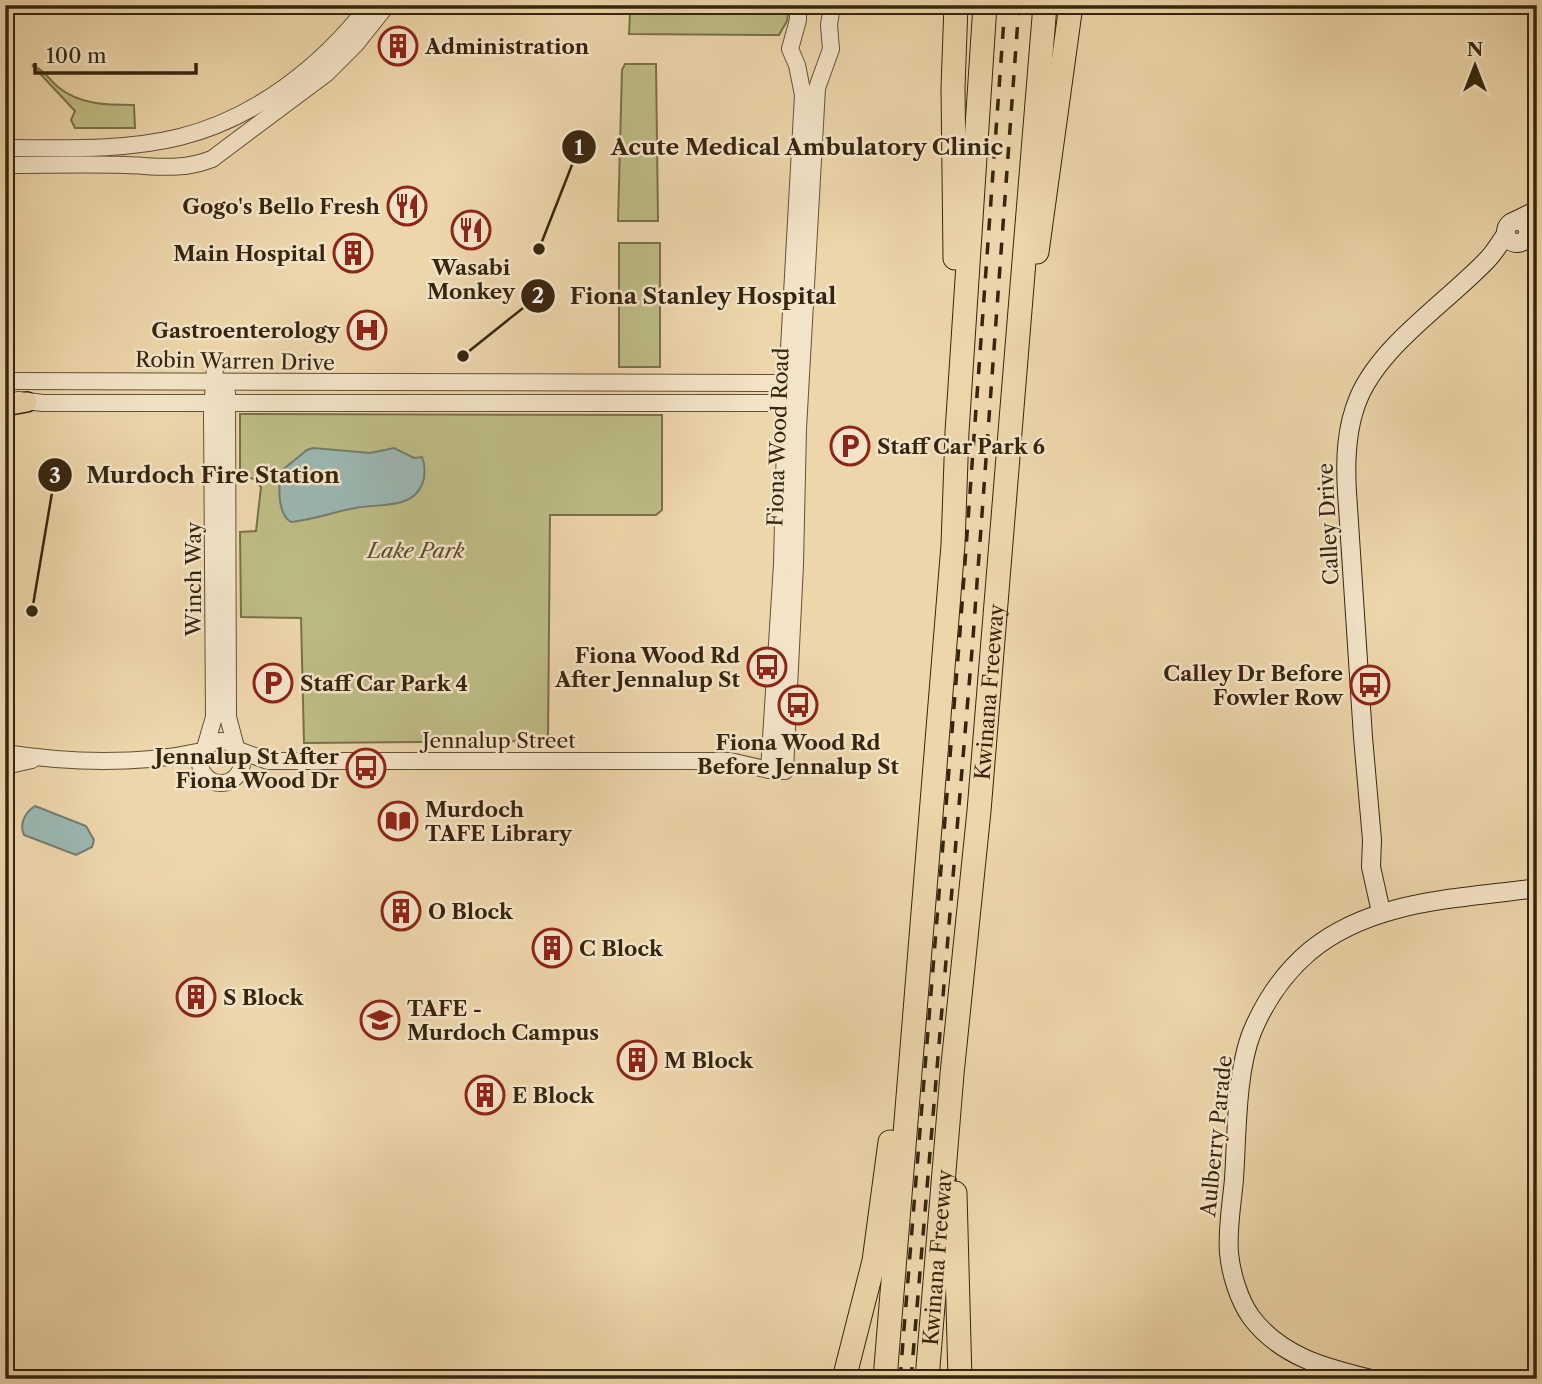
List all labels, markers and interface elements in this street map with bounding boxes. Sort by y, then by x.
building icon: Administration [377,25,419,67]
scale bar [35,32,196,76]
north arrow [1440,32,1510,102]
place label: Administration [424,34,590,59]
text: N [1467,38,1483,61]
text: 100 m [46,43,107,68]
callout: Acute Medical Ambulatory Clinic [561,125,1018,169]
text: Acute Medical Ambulatory Clinic [610,133,1003,161]
text: 1 [574,135,584,160]
restaurant icon: Gogo's Bello Fresh [386,185,428,227]
place label: Gogo's Bello Fresh [182,194,381,219]
restaurant icon: Wasabi Monkey [450,209,492,251]
building icon: Main Hospital [332,232,374,274]
place label: Main Hospital [173,241,326,266]
place label: Wasabi Monkey [427,255,516,304]
callout: Fiona Stanley Hospital [520,274,851,318]
text: Fiona Stanley Hospital [570,282,836,310]
text: 2 [532,283,544,308]
hospital icon: Gastroenterology [346,309,388,351]
place label: Gastroenterology [151,318,341,343]
street label: Robin Warren Drive [135,347,335,375]
street label: Fiona Wood Road [762,347,794,527]
parking icon: Staff Car Park 6 [829,425,871,467]
place label: Staff Car Park 6 [877,434,1045,459]
callout: Murdoch Fire Station [37,453,354,497]
text: Murdoch Fire Station [86,461,340,489]
street label: Calley Drive [1312,462,1344,586]
text: 3 [49,463,61,488]
street label: Winch Way [181,521,206,637]
park label: Lake Park [365,538,465,563]
street label: Kwinana Freeway [969,603,1008,781]
place label: Fiona Wood Rd After Jennalup St [554,643,741,692]
bus stop icon: Fiona Wood Rd After Jennalup St [746,646,788,688]
place label: Calley Dr Before Fowler Row [1163,661,1344,710]
parking icon: Staff Car Park 4 [252,662,294,704]
bus stop icon: Calley Dr Before Fowler Row [1349,664,1391,706]
place label: Staff Car Park 4 [300,671,468,696]
bus stop icon: Fiona Wood Rd Before Jennalup St [777,684,819,726]
street label: Jennalup Street [419,728,576,753]
place label: Fiona Wood Rd Before Jennalup St [697,730,900,779]
place label: Jennalup St After Fiona Wood Dr [151,744,340,793]
bus stop icon: Jennalup St After Fiona Wood Dr [345,747,387,789]
place label: Murdoch TAFE Library [425,797,573,846]
library icon: Murdoch TAFE Library [377,800,419,842]
building icon: O Block [380,890,422,932]
place label: O Block [428,899,514,924]
building icon: C Block [531,927,573,969]
place label: C Block [579,936,664,961]
building icon: S Block [175,976,217,1018]
place label: S Block [223,985,304,1010]
place label: TAFE - Murdoch Campus [407,996,599,1045]
school or university icon: TAFE - Murdoch Campus [359,999,401,1041]
building icon: M Block [616,1039,658,1081]
place label: M Block [664,1048,754,1073]
street label: Aulberry Parade [1195,1054,1237,1219]
building icon: E Block [464,1074,506,1116]
place label: E Block [512,1083,595,1108]
street label: Kwinana Freeway [917,1168,957,1346]

